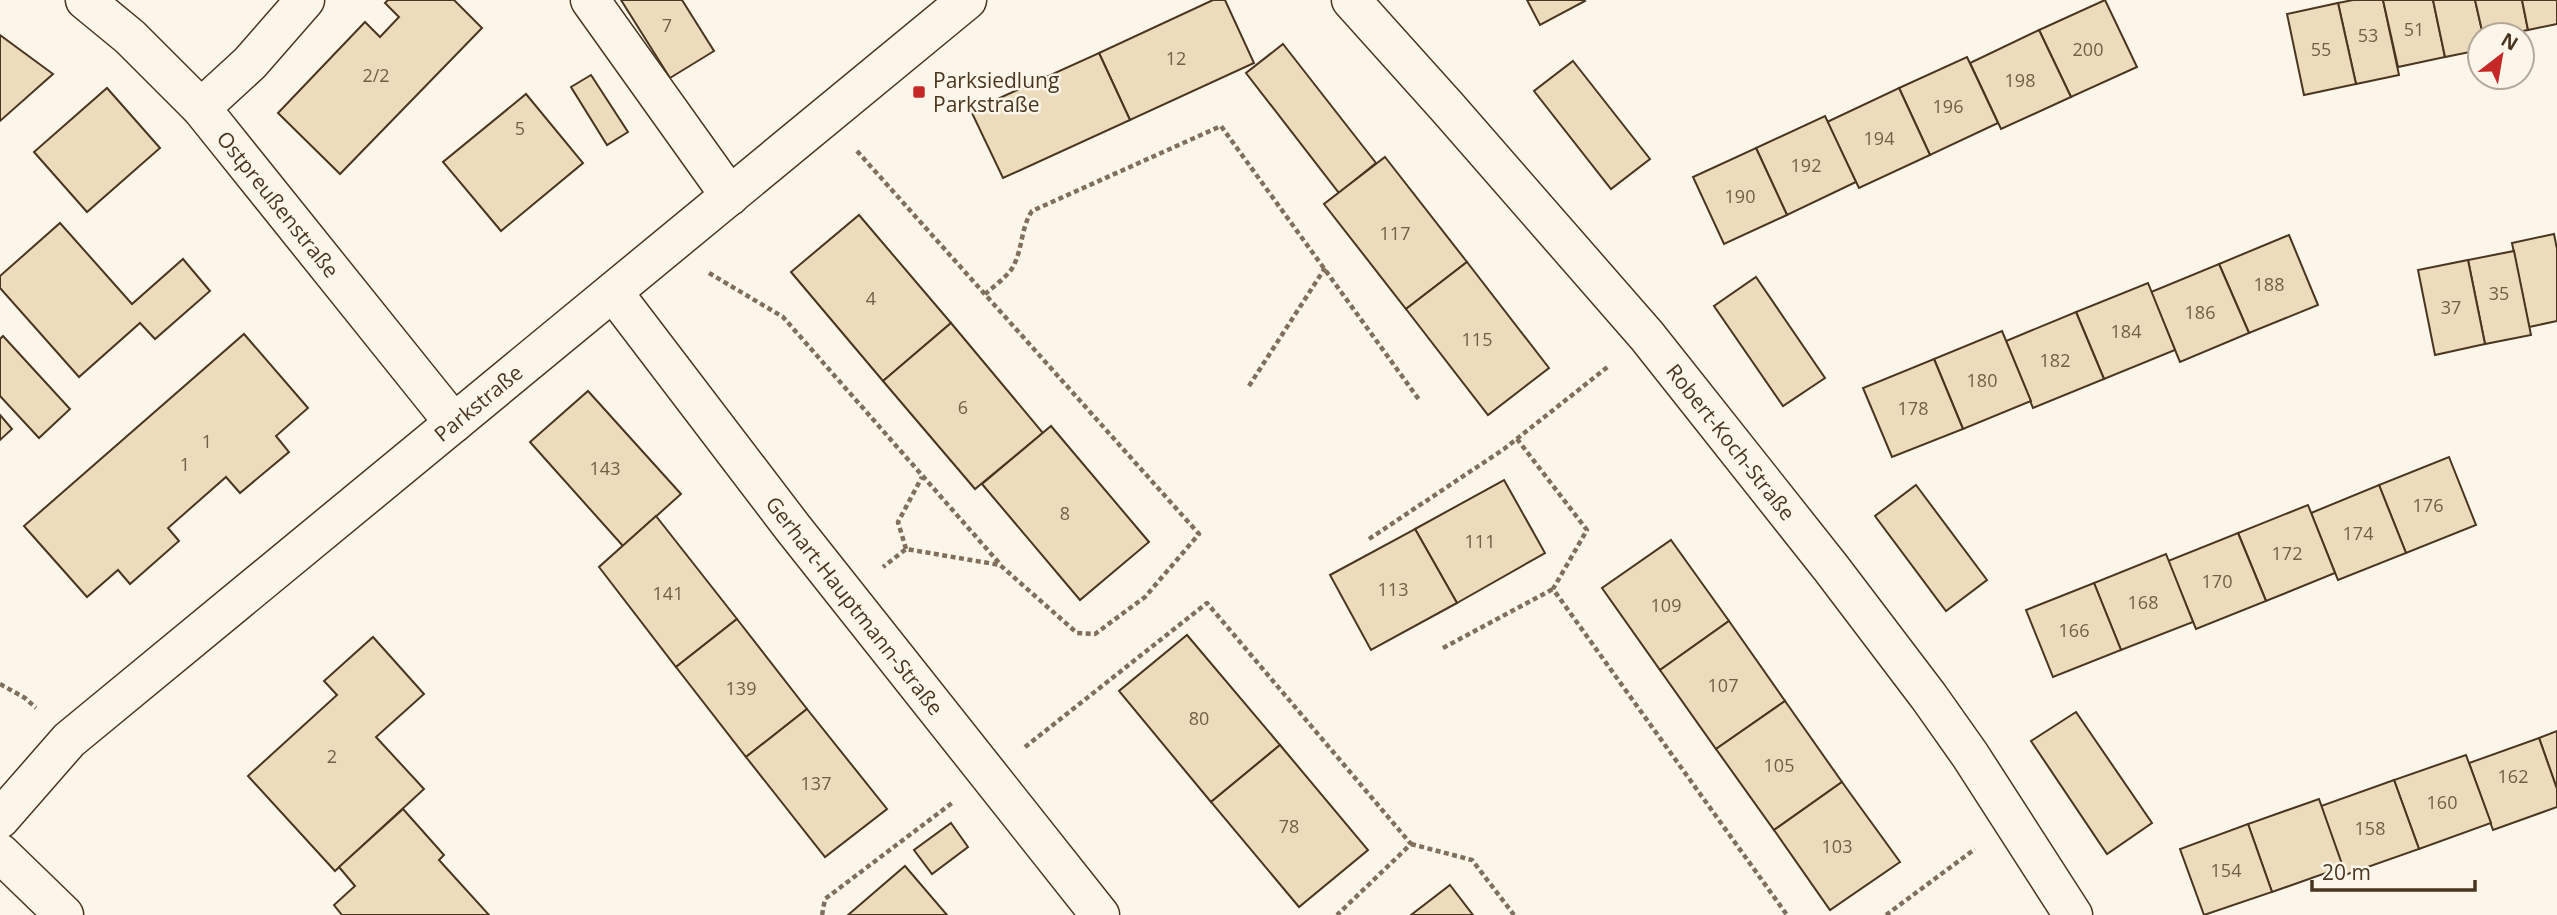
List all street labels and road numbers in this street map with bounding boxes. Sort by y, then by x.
street label: Ostpreußenstraße [211,125,346,283]
street label: Parkstraße [428,358,528,448]
street label: Robert-Koch-Straße [1660,358,1802,526]
street label: Gerhart-Hauptmann-Straße [760,491,950,721]

